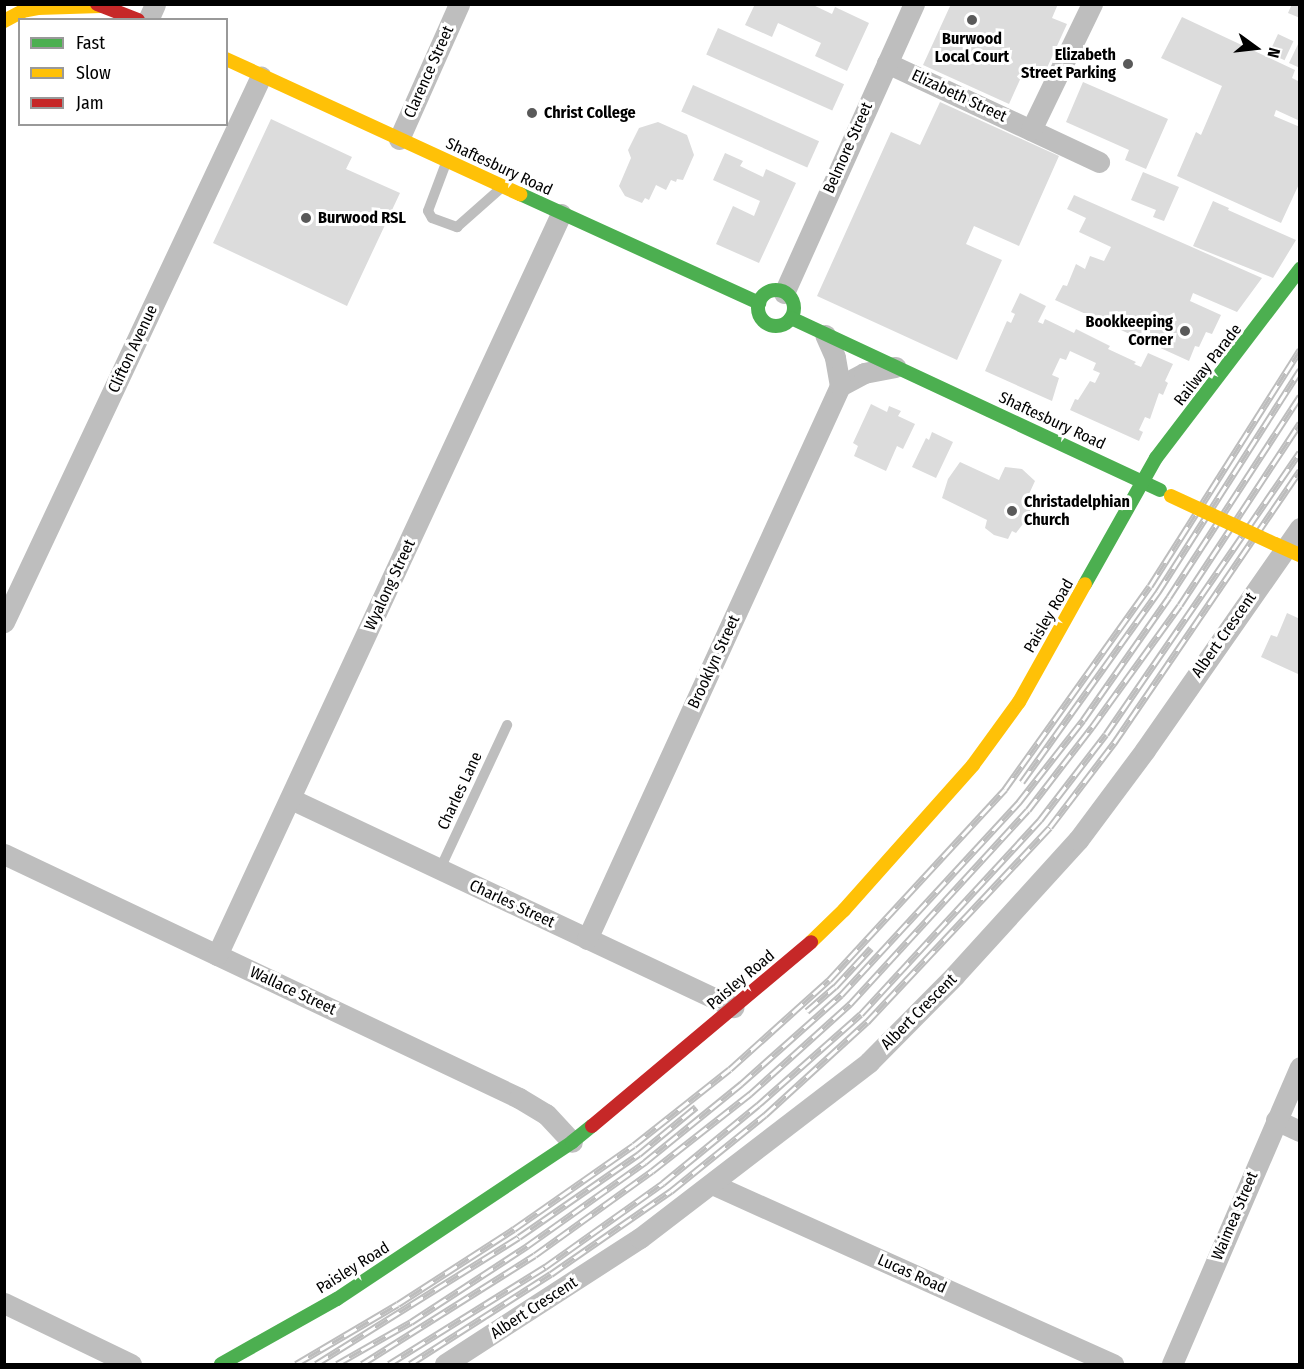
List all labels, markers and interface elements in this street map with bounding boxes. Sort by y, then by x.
marker: Burwood Local Court [965,13,979,27]
legend [18,18,228,126]
north arrow [1226,18,1286,78]
street label: Clarence Street [400,23,458,121]
place label: Burwood Local Court [935,29,1009,67]
text: Fast [76,32,105,54]
place label: Elizabeth Street Parking [1021,45,1116,83]
text: N [1263,46,1284,60]
marker: Elizabeth Street Parking [1121,57,1135,71]
text: Slow [76,62,111,84]
street label: Elizabeth Street [908,66,1010,126]
text: Jam [76,92,104,114]
street label: Belmore Street [819,99,877,197]
place label: Christ College [544,103,636,123]
marker: Christ College [525,106,539,120]
street label: Shaftesbury Road [443,134,555,200]
place label: Burwood RSL [318,208,406,228]
marker: Burwood RSL [299,211,313,225]
street label: Clifton Avenue [104,302,162,396]
place label: Bookkeeping Corner [1085,312,1173,350]
street label: Railway Parade [1170,320,1246,410]
marker: Bookkeeping Corner [1178,324,1192,338]
street label: Shaftesbury Road [996,388,1108,454]
place label: Christadelphian Church [1024,492,1130,530]
marker: Christadelphian Church [1005,504,1019,518]
street label: Wyalong Street [361,536,419,634]
street label: Paisley Road [1020,576,1078,656]
street label: Albert Crescent [1188,589,1260,681]
street label: Brooklyn Street [684,612,744,712]
street label: Charles Lane [434,749,486,833]
street label: Charles Street [466,876,558,932]
street label: Paisley Road [703,946,779,1014]
street label: Wallace Street [247,963,339,1019]
street label: Albert Crescent [877,970,961,1054]
street label: Waimea Street [1208,1169,1262,1263]
street label: Paisley Road [313,1238,393,1298]
street label: Lucas Road [875,1250,949,1298]
street label: Albert Crescent [487,1273,581,1343]

